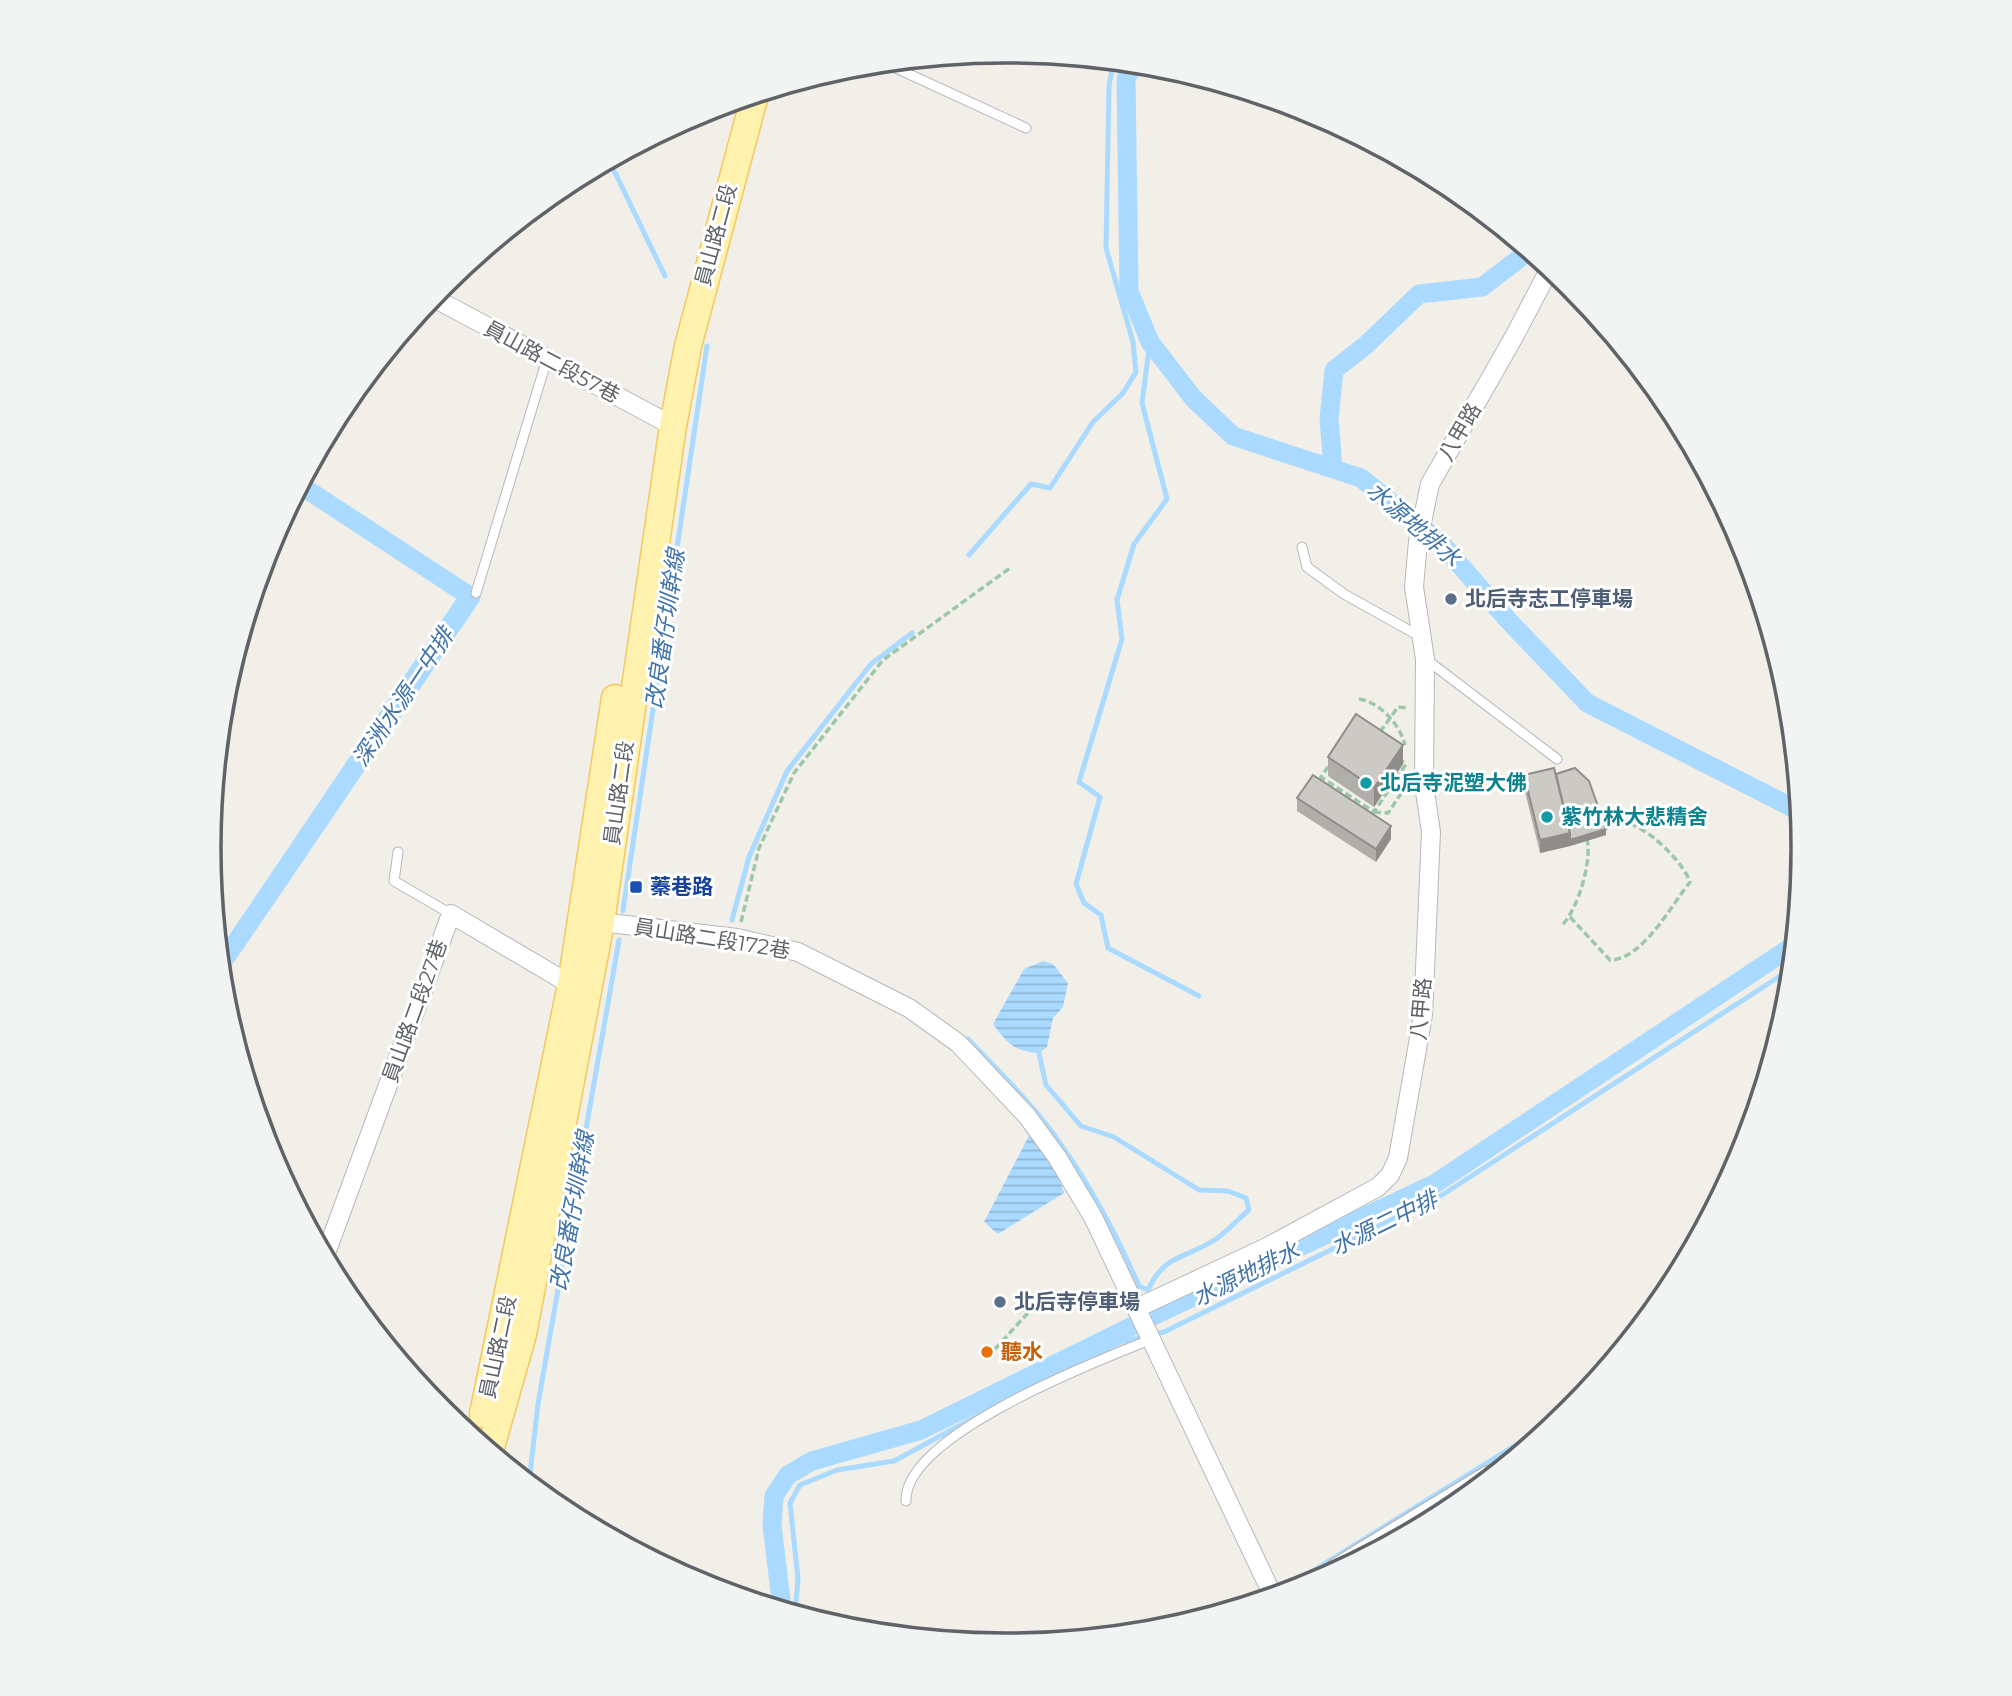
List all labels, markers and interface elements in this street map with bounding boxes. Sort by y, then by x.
street label: 員山路二段 [690,181,741,289]
street label: 員山路二段57巷 [480,315,624,408]
street label: 八甲路 [1433,398,1486,465]
water label: 水源地排水 [1361,476,1467,573]
water label: 改良番仔圳幹線 [640,544,690,711]
place label: 北后寺志工停車場 [1465,586,1633,611]
marker: 北后寺志工停車場 [1443,591,1459,607]
water label: 深洲水源一中排 [346,620,461,772]
street label: 員山路二段 [599,739,638,847]
place label: 北后寺泥塑大佛 [1380,770,1527,795]
marker: 北后寺泥塑大佛 [1358,775,1374,791]
place label: 紫竹林大悲精舍 [1561,804,1708,829]
marker: 紫竹林大悲精舍 [1539,809,1555,825]
place label: 蓁巷路 [650,874,713,899]
marker: 蓁巷路 [628,879,644,895]
street label: 員山路二段172巷 [632,914,792,963]
street label: 員山路二段27巷 [377,936,452,1086]
street label: 八甲路 [1405,976,1436,1041]
water label: 改良番仔圳幹線 [544,1126,600,1293]
water label: 水源二中排 [1326,1184,1445,1261]
water label: 水源地排水 [1188,1236,1305,1312]
place label: 北后寺停車場 [1014,1289,1140,1314]
street label: 員山路二段 [474,1293,521,1401]
marker: 北后寺停車場 [992,1294,1008,1310]
place label: 聽水 [1001,1339,1043,1364]
marker: 聽水 [979,1344,995,1360]

